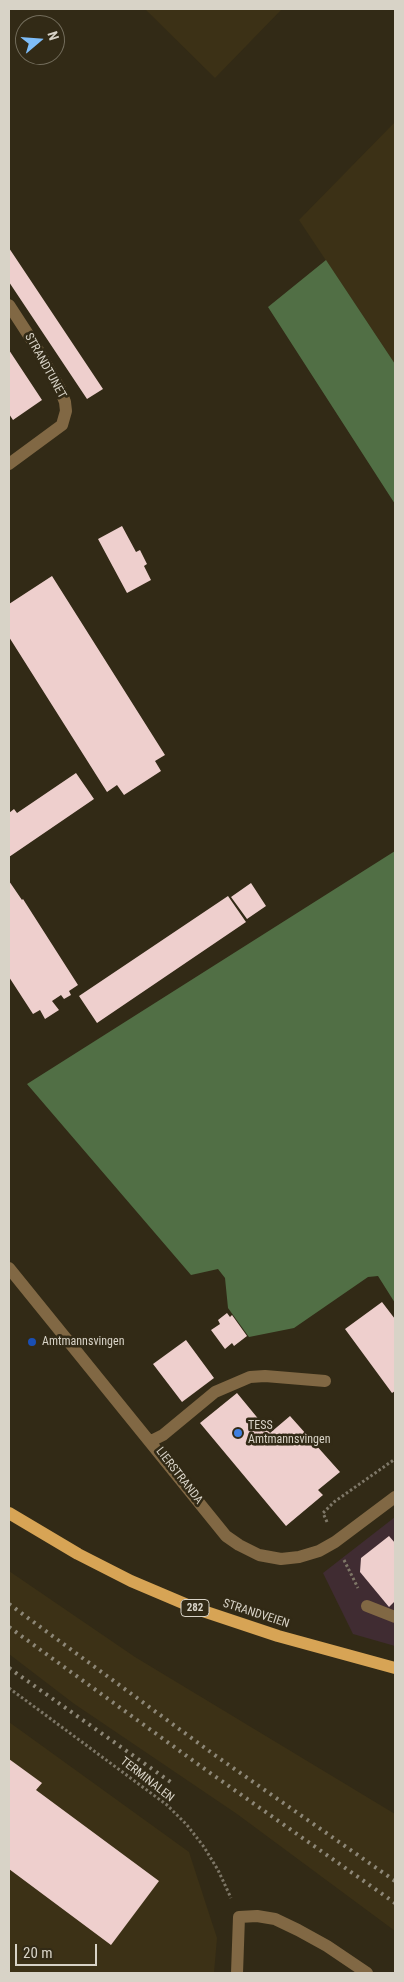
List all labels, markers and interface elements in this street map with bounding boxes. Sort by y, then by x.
north arrow [15,15,65,65]
text: N [44,29,62,42]
street label: STRANDTUNET [21,331,69,401]
place label: Amtmannsvingen [42,1335,124,1349]
marker: Amtmannsvingen [26,1336,38,1348]
place label: TESS Amtmannsvingen [248,1419,330,1447]
marker: TESS Amtmannsvingen [232,1427,244,1439]
street label: LIERSTRANDA [152,1445,206,1507]
street label: STRANDVEIEN [221,1596,291,1632]
road number: 282 [181,1600,209,1616]
street label: TERMINALEN [117,1755,177,1805]
scale bar [18,1934,100,1966]
text: 20 m [23,1944,53,1962]

